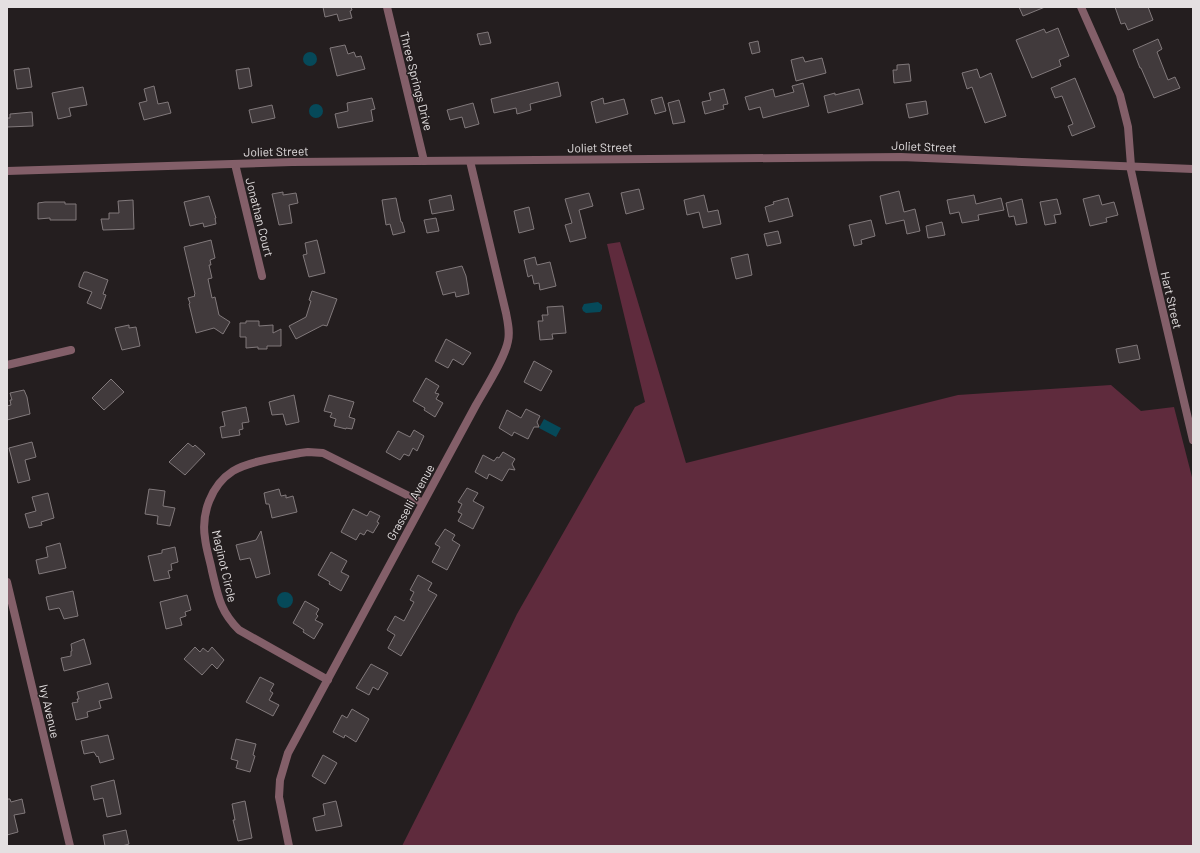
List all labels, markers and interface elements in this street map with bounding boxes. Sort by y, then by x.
street label: Three Springs Drive [398,30,436,132]
street label: Joliet Street [891,138,957,154]
street label: Joliet Street [567,139,633,155]
street label: Joliet Street [243,143,309,159]
street label: Jonathan Court [243,176,277,258]
street label: Hart Street [1159,270,1185,330]
street label: Grasselli Avenue [383,462,437,542]
street label: Maginot Circle [210,528,240,604]
street label: Ivy Avenue [37,683,63,739]

